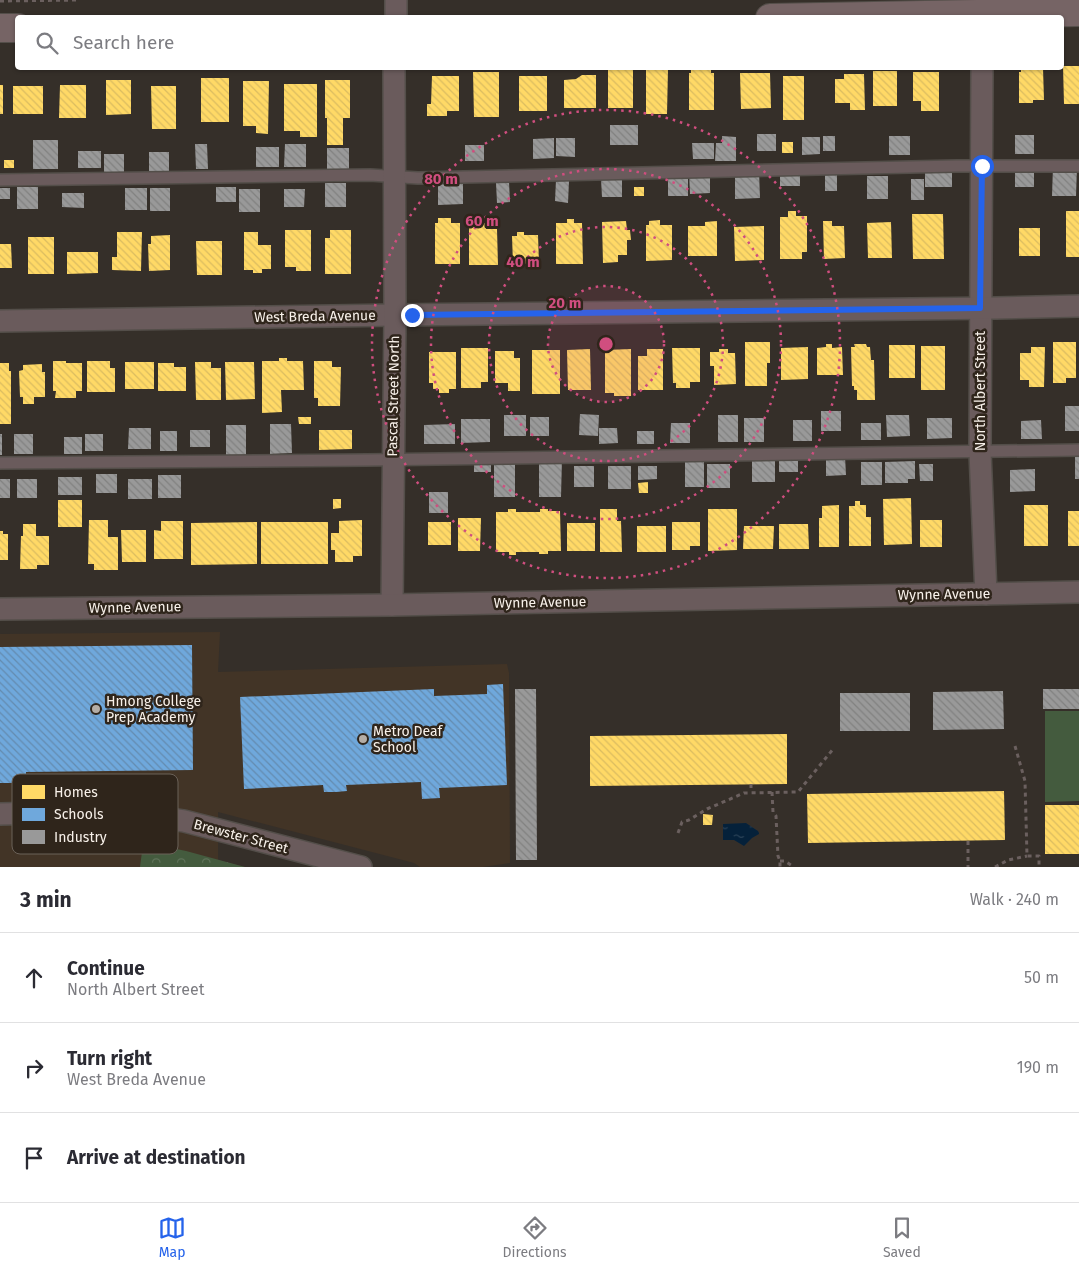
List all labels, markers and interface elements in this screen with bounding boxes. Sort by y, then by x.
search box [15,15,1064,70]
icon: search [33,29,61,57]
text: Search here [73,31,174,54]
route start [971,155,994,178]
text: 80 m [424,170,458,188]
text: 60 m [465,212,499,230]
text: 40 m [506,253,540,271]
text: 20 m [549,294,581,312]
route end [401,304,424,327]
street label: West Breda Avenue [254,307,376,326]
street label: North Albert Street [972,330,989,451]
street label: Pascal Street North [384,335,403,457]
centre of rings [597,335,615,353]
street label: Wynne Avenue [898,585,990,604]
street label: Wynne Avenue [494,593,586,612]
street label: Wynne Avenue [89,598,181,617]
place label: Hmong College Prep Academy [106,693,201,726]
marker: Hmong College Prep Academy [90,703,102,715]
place label: Metro Deaf School [373,723,444,756]
marker: Metro Deaf School [357,733,369,745]
legend [12,774,178,854]
text: Homes [54,784,98,801]
text: Schools [54,806,104,823]
street label: Brewster Street [192,816,291,858]
text: Industry [54,829,107,846]
text: 3 min [20,887,72,913]
text: Walk · 240 m [970,890,1059,909]
text: Continue [67,957,145,980]
icon: ahead [20,964,48,992]
text: 50 m [1024,968,1059,987]
text: North Albert Street [67,980,205,999]
text: Turn right [67,1047,152,1070]
icon: right [20,1054,48,1082]
text: 190 m [1017,1058,1059,1077]
text: West Breda Avenue [67,1070,206,1089]
icon: arrive [20,1144,48,1172]
text: Arrive at destination [67,1146,246,1169]
tab: Map [158,1214,186,1261]
tab: Directions [502,1214,567,1261]
tab: Saved [883,1214,921,1261]

